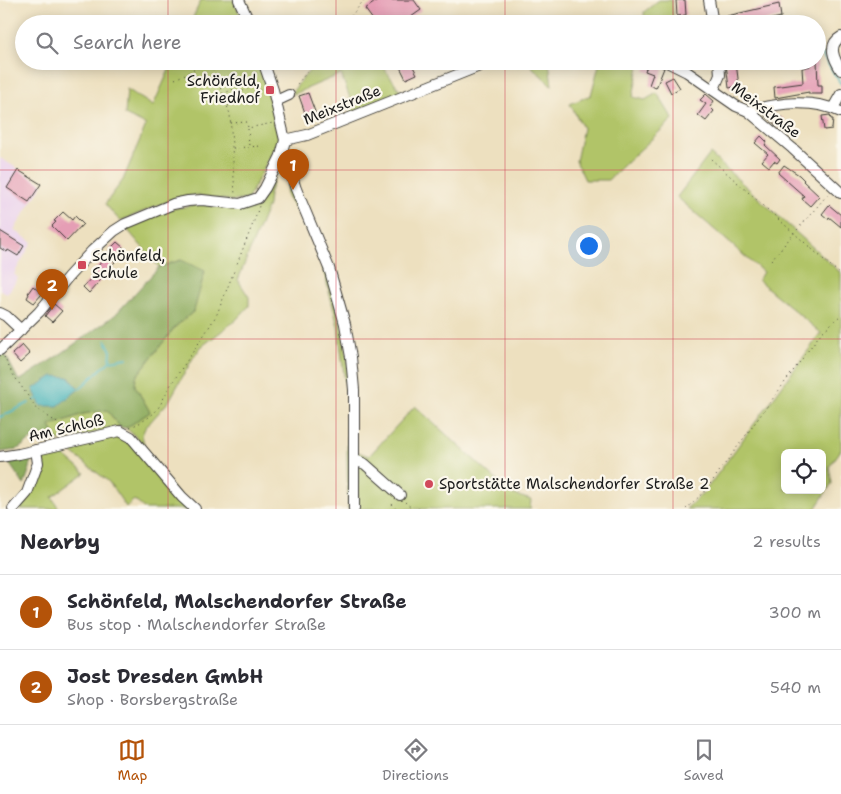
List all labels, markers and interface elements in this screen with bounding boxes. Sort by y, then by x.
search box [15,15,826,70]
icon: search [33,29,61,57]
text: Search here [73,30,182,55]
place label: Schönfeld, Friedhof [187,71,261,108]
street label: Meixstraße [727,77,805,143]
street label: Meixstraße [300,80,384,130]
marker: Schönfeld, Friedhof [264,84,276,96]
pin: 1 [277,149,309,190]
your location [576,233,602,259]
place label: Schönfeld, Schule [92,246,165,283]
marker: Schönfeld, Schule [76,259,88,271]
pin: 2 [36,269,68,310]
street label: Am Schloß [26,410,106,446]
map controls [781,449,826,494]
button: locate [781,449,826,494]
place label: Sportstätte Malschendorfer Straße 2 [439,474,710,494]
marker: Sportstätte Malschendorfer Straße 2 [423,478,435,490]
text: Nearby [20,528,100,556]
text: 2 results [752,531,821,552]
text: Schönfeld, Malschendorfer Straße [67,589,407,614]
text: 1 [32,602,40,623]
text: 300 m [769,602,821,623]
text: Bus stop · Malschendorfer Straße [67,614,326,635]
text: Jost Dresden GmbH [67,664,263,689]
text: 2 [30,677,42,698]
text: 540 m [770,677,821,698]
text: Shop · Borsbergstraße [67,689,238,710]
tab: Map [117,736,147,784]
tab: Directions [382,736,449,784]
tab: Saved [684,736,724,784]

